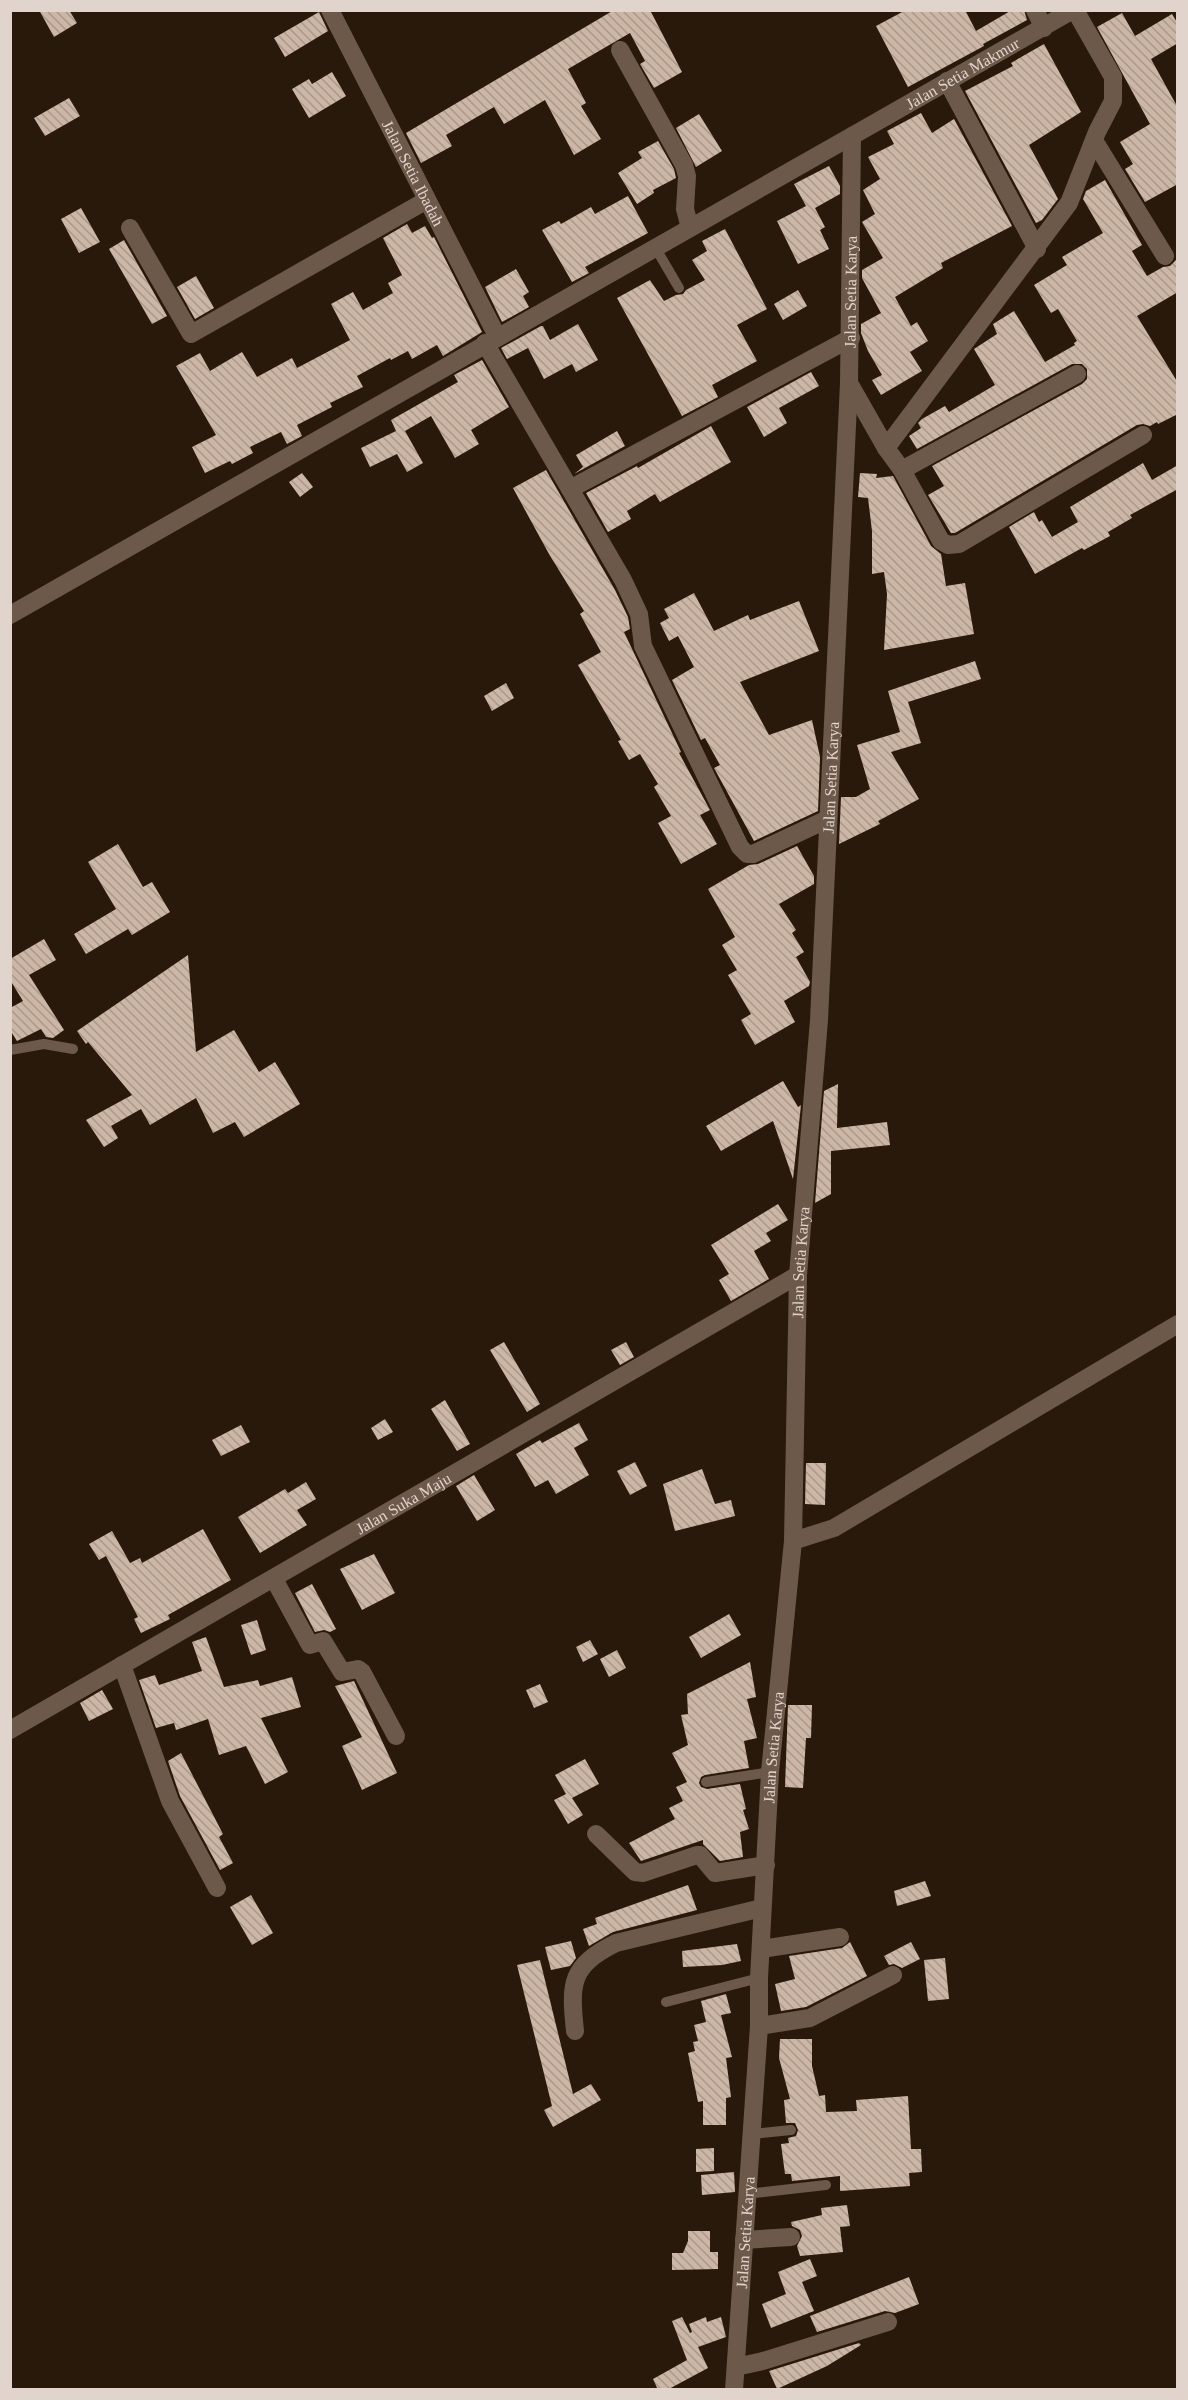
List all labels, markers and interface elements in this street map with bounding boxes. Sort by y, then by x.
street label: Jalan Setia Makmur [903,34,1023,113]
street label: Jalan Setia Ibadah [379,117,447,229]
street label: Jalan Setia Karya [841,236,861,348]
street label: Jalan Setia Karya [820,721,843,834]
street label: Jalan Setia Karya [789,1206,813,1319]
street label: Jalan Suka Maju [353,1469,454,1537]
street label: Jalan Setia Karya [760,1691,787,1804]
street label: Jalan Setia Karya [733,2176,758,2289]

